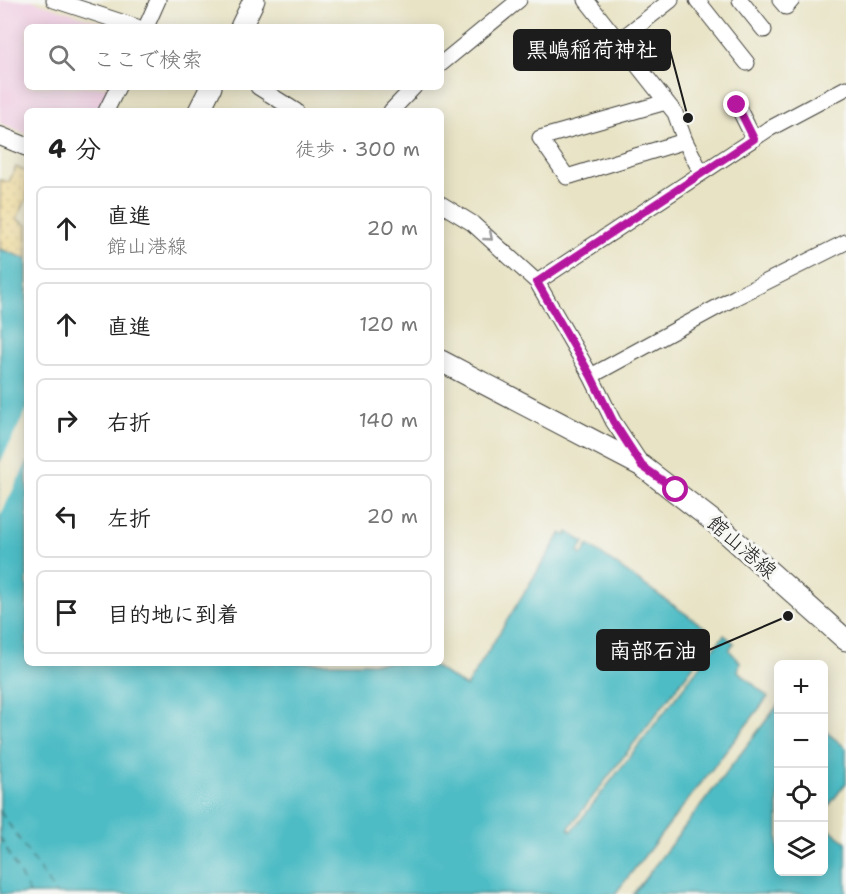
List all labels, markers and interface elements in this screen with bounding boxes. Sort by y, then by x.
search box [24,24,444,90]
callout: 黒嶋稲荷神社 [514,30,670,70]
text: 黒嶋稲荷神社 [526,35,658,64]
icon: search [45,41,78,74]
text: ここで検索 [93,45,203,74]
route end [723,91,749,117]
text: 4 分 [48,131,101,166]
text: 徒歩 · 300 m [295,136,420,162]
text: 直進 [107,201,151,230]
icon: ahead [50,212,83,245]
text: 20 m [367,215,418,241]
one-way arrow [482,230,493,241]
text: 館山港線 [107,233,187,259]
icon: ahead [50,308,83,341]
text: 120 m [359,311,418,337]
text: 直進 [107,312,151,341]
icon: right [50,404,83,437]
text: 140 m [359,407,418,433]
text: 右折 [107,408,151,437]
route start [662,476,688,502]
icon: left [50,500,83,533]
text: 20 m [367,503,418,529]
text: 左折 [107,504,151,533]
street label: 館山港線 [701,509,783,585]
icon: arrive [50,596,83,629]
text: 目的地に到着 [107,600,239,629]
callout: 南部石油 [597,630,709,670]
text: 南部石油 [609,636,697,665]
map controls [774,660,828,876]
button: + [774,660,828,714]
button: − [774,714,828,768]
button: locate [774,768,828,822]
button: layers [774,822,828,876]

